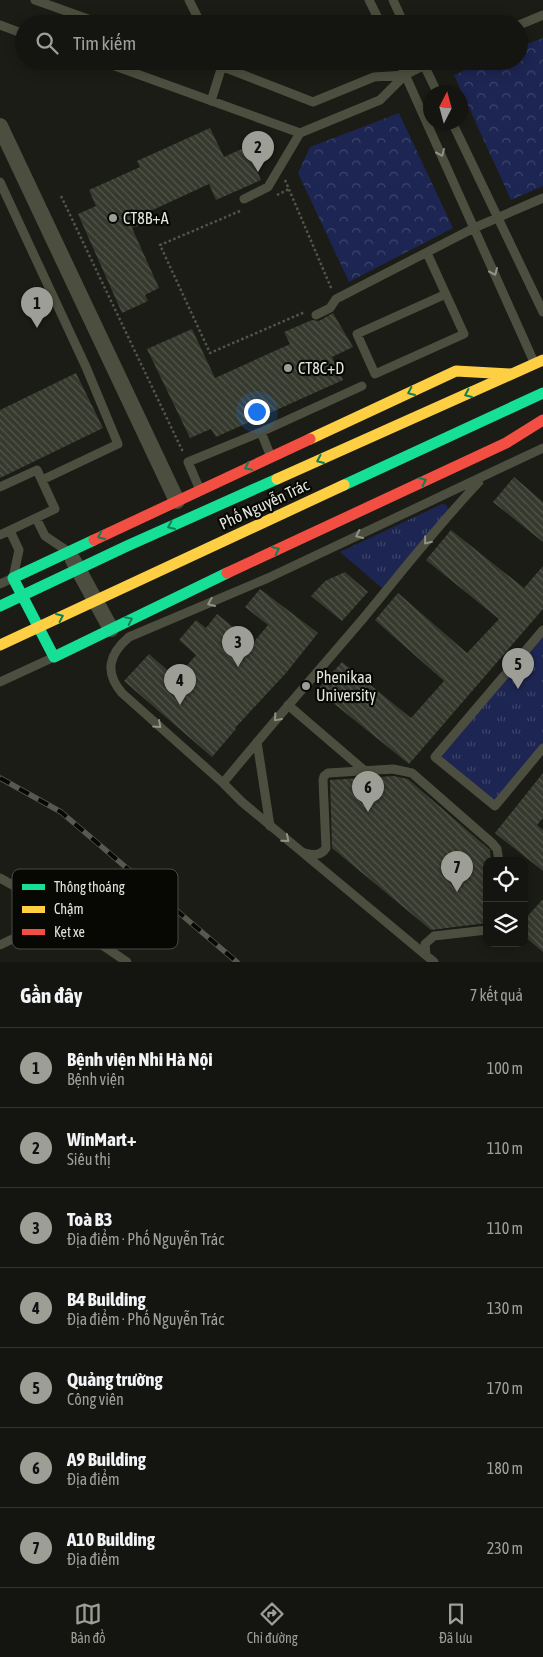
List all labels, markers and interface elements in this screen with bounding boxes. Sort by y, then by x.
search box [15,15,528,70]
icon: search [33,29,61,57]
text: Tìm kiếm [73,32,136,54]
north arrow [423,85,468,130]
pin: 2 [242,131,274,172]
one-way arrow [434,148,445,157]
place label: CT8B+A [123,209,169,227]
marker: CT8B+A [107,212,119,224]
one-way arrow [488,267,499,276]
pin: 1 [21,287,53,328]
place label: CT8C+D [298,359,344,377]
marker: CT8C+D [282,362,294,374]
one-way arrow [408,385,417,395]
one-way arrow [464,388,473,398]
your location [244,399,270,425]
one-way arrow [316,454,325,465]
one-way arrow [244,461,253,472]
street label: Phố Nguyễn Trác [216,474,312,534]
one-way arrow [418,477,427,488]
one-way arrow [167,520,176,531]
one-way arrow [355,529,364,540]
one-way arrow [97,530,106,541]
one-way arrow [425,535,433,544]
one-way arrow [271,546,280,556]
one-way arrow [207,597,216,608]
one-way arrow [55,613,64,623]
one-way arrow [124,616,133,626]
pin: 3 [222,626,254,667]
pin: 5 [502,648,534,689]
pin: 4 [164,664,196,705]
place label: Phenikaa University [316,668,376,705]
marker: Phenikaa University [300,680,312,692]
one-way arrow [274,712,283,721]
one-way arrow [152,720,161,728]
pin: 6 [352,771,384,812]
one-way arrow [280,833,289,842]
pin: 7 [441,851,473,892]
map controls [483,857,528,947]
button: locate [483,857,528,902]
legend [12,869,178,949]
text: Thông thoáng [54,879,125,895]
text: Chậm [54,901,84,917]
button: layers [483,902,528,947]
text: Kẹt xe [54,924,85,940]
text: Gần đây [20,983,82,1007]
text: 7 kết quả [470,986,523,1004]
text: Bệnh viện Nhi Hà Nội [67,1048,213,1070]
text: 1 [32,1059,40,1077]
text: 100 m [487,1059,523,1077]
text: Bệnh viện [67,1070,125,1088]
text: WinMart+ [67,1128,137,1150]
text: 2 [32,1139,40,1157]
text: 110 m [487,1139,523,1157]
text: Siêu thị [67,1150,111,1168]
text: Toà B3 [67,1208,113,1230]
text: 3 [32,1219,40,1237]
text: 110 m [487,1219,523,1237]
text: Địa điểm · Phố Nguyễn Trác [67,1230,224,1248]
text: B4 Building [67,1288,146,1310]
text: 4 [32,1299,40,1317]
text: 130 m [487,1299,523,1317]
text: Địa điểm · Phố Nguyễn Trác [67,1310,224,1328]
text: Quảng trường [67,1368,163,1390]
text: 5 [32,1379,40,1397]
text: 170 m [487,1379,523,1397]
text: Công viên [67,1390,124,1408]
text: A9 Building [67,1448,146,1470]
text: 6 [32,1459,40,1477]
text: 180 m [487,1459,523,1477]
text: Địa điểm [67,1470,119,1488]
text: A10 Building [67,1528,155,1550]
text: 7 [32,1539,40,1557]
text: 230 m [487,1539,523,1557]
text: Địa điểm [67,1550,119,1568]
tab: Bản đồ [71,1600,106,1646]
tab: Chỉ đường [247,1600,298,1646]
tab: Đã lưu [439,1600,472,1646]

